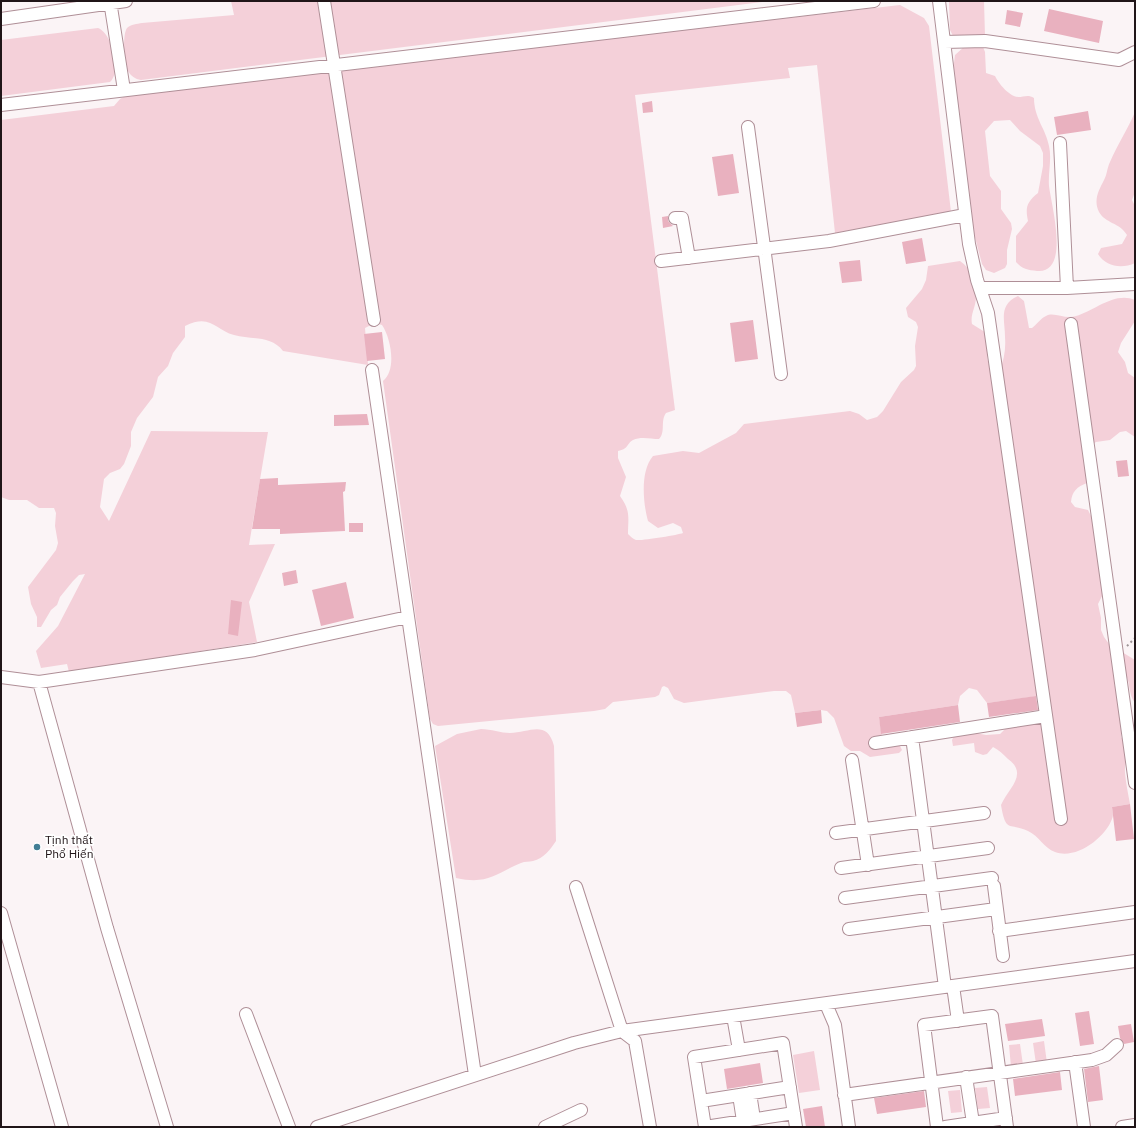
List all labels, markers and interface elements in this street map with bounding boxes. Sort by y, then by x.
place label: Tịnh thất Phổ Hiến [45,832,94,861]
marker: Tịnh thất Phổ Hiến [32,842,42,852]

